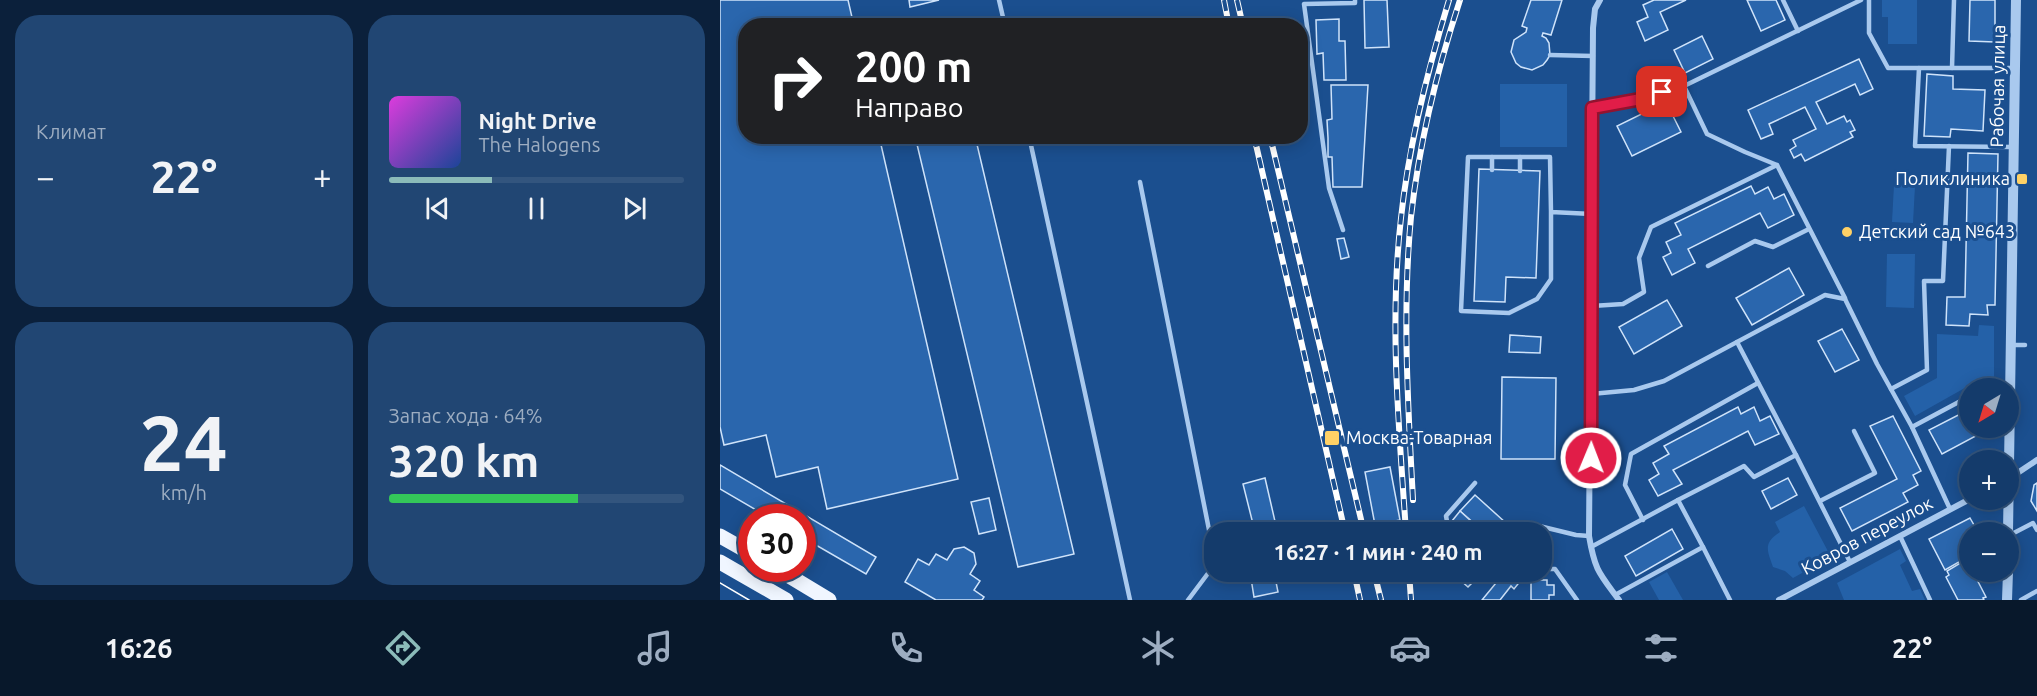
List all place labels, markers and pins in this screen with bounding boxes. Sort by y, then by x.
pin [1636,66,1687,117]
place label: Поликлиника [1895,168,2010,188]
marker: Поликлиника [2015,172,2029,186]
place label: Детский сад №643 [1859,221,2015,241]
marker: Детский сад №643 [1840,225,1854,239]
place label: Москва-Товарная [1346,427,1492,447]
marker: Москва-Товарная [1323,429,1341,447]

